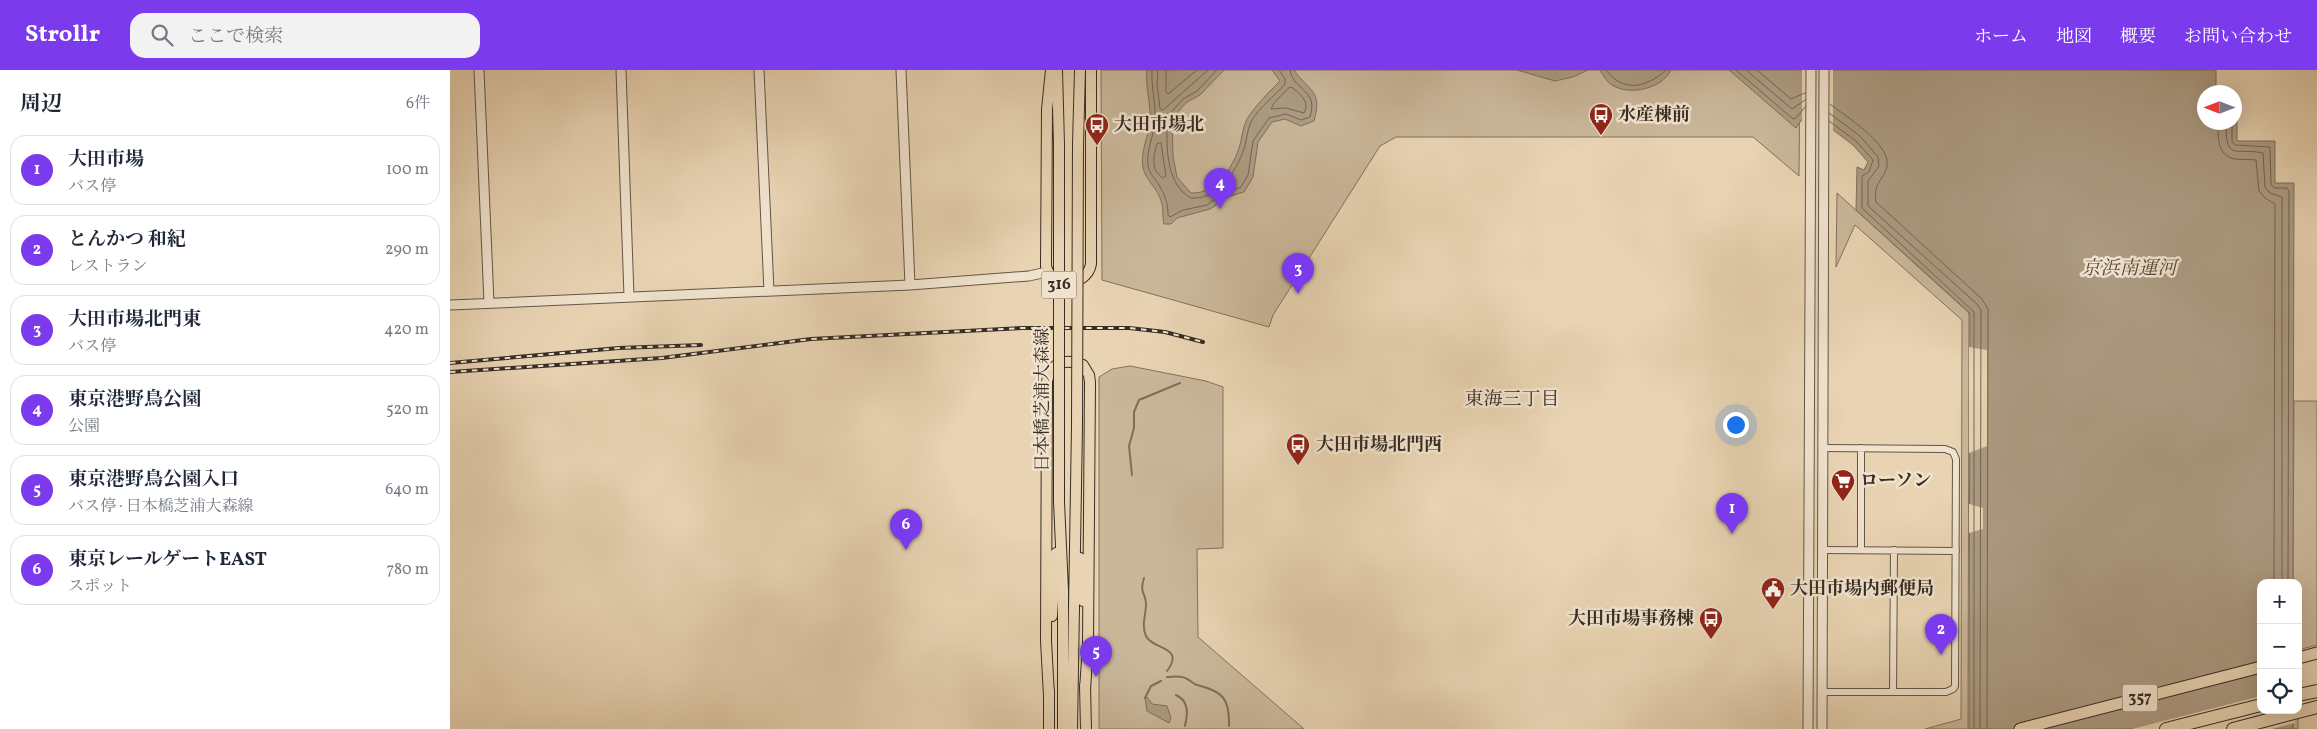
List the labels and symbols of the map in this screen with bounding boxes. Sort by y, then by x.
north arrow [2197,85,2242,130]
bus stop icon: 水産棟前 [1588,102,1614,136]
place label: 水産棟前 [1618,103,1690,128]
bus stop icon: 大田市場北 [1084,112,1110,146]
place label: 大田市場北 [1114,113,1204,138]
pin: 4 [1204,168,1236,209]
pin: 3 [1282,253,1314,294]
water label: 京浜南運河 [2081,256,2179,282]
road number: 316 [1042,272,1076,298]
street label: 日本橋芝浦大森線 [1031,328,1056,472]
district label: 東海三丁目 [1464,387,1560,413]
your location [1723,412,1749,438]
bus stop icon: 大田市場北門西 [1285,432,1311,466]
place label: 大田市場北門西 [1316,433,1442,458]
supermarket icon: ローソン [1830,468,1856,502]
place label: ローソン [1860,469,1931,494]
pin: 1 [1716,493,1748,534]
pin: 6 [890,509,922,550]
public building icon: 大田市場内郵便局 [1760,576,1786,610]
place label: 大田市場内郵便局 [1790,577,1934,602]
bus stop icon: 大田市場事務棟 [1698,606,1724,640]
place label: 大田市場事務棟 [1568,607,1694,632]
pin: 2 [1925,614,1957,655]
pin: 5 [1080,636,1112,677]
road number: 357 [2122,684,2158,711]

